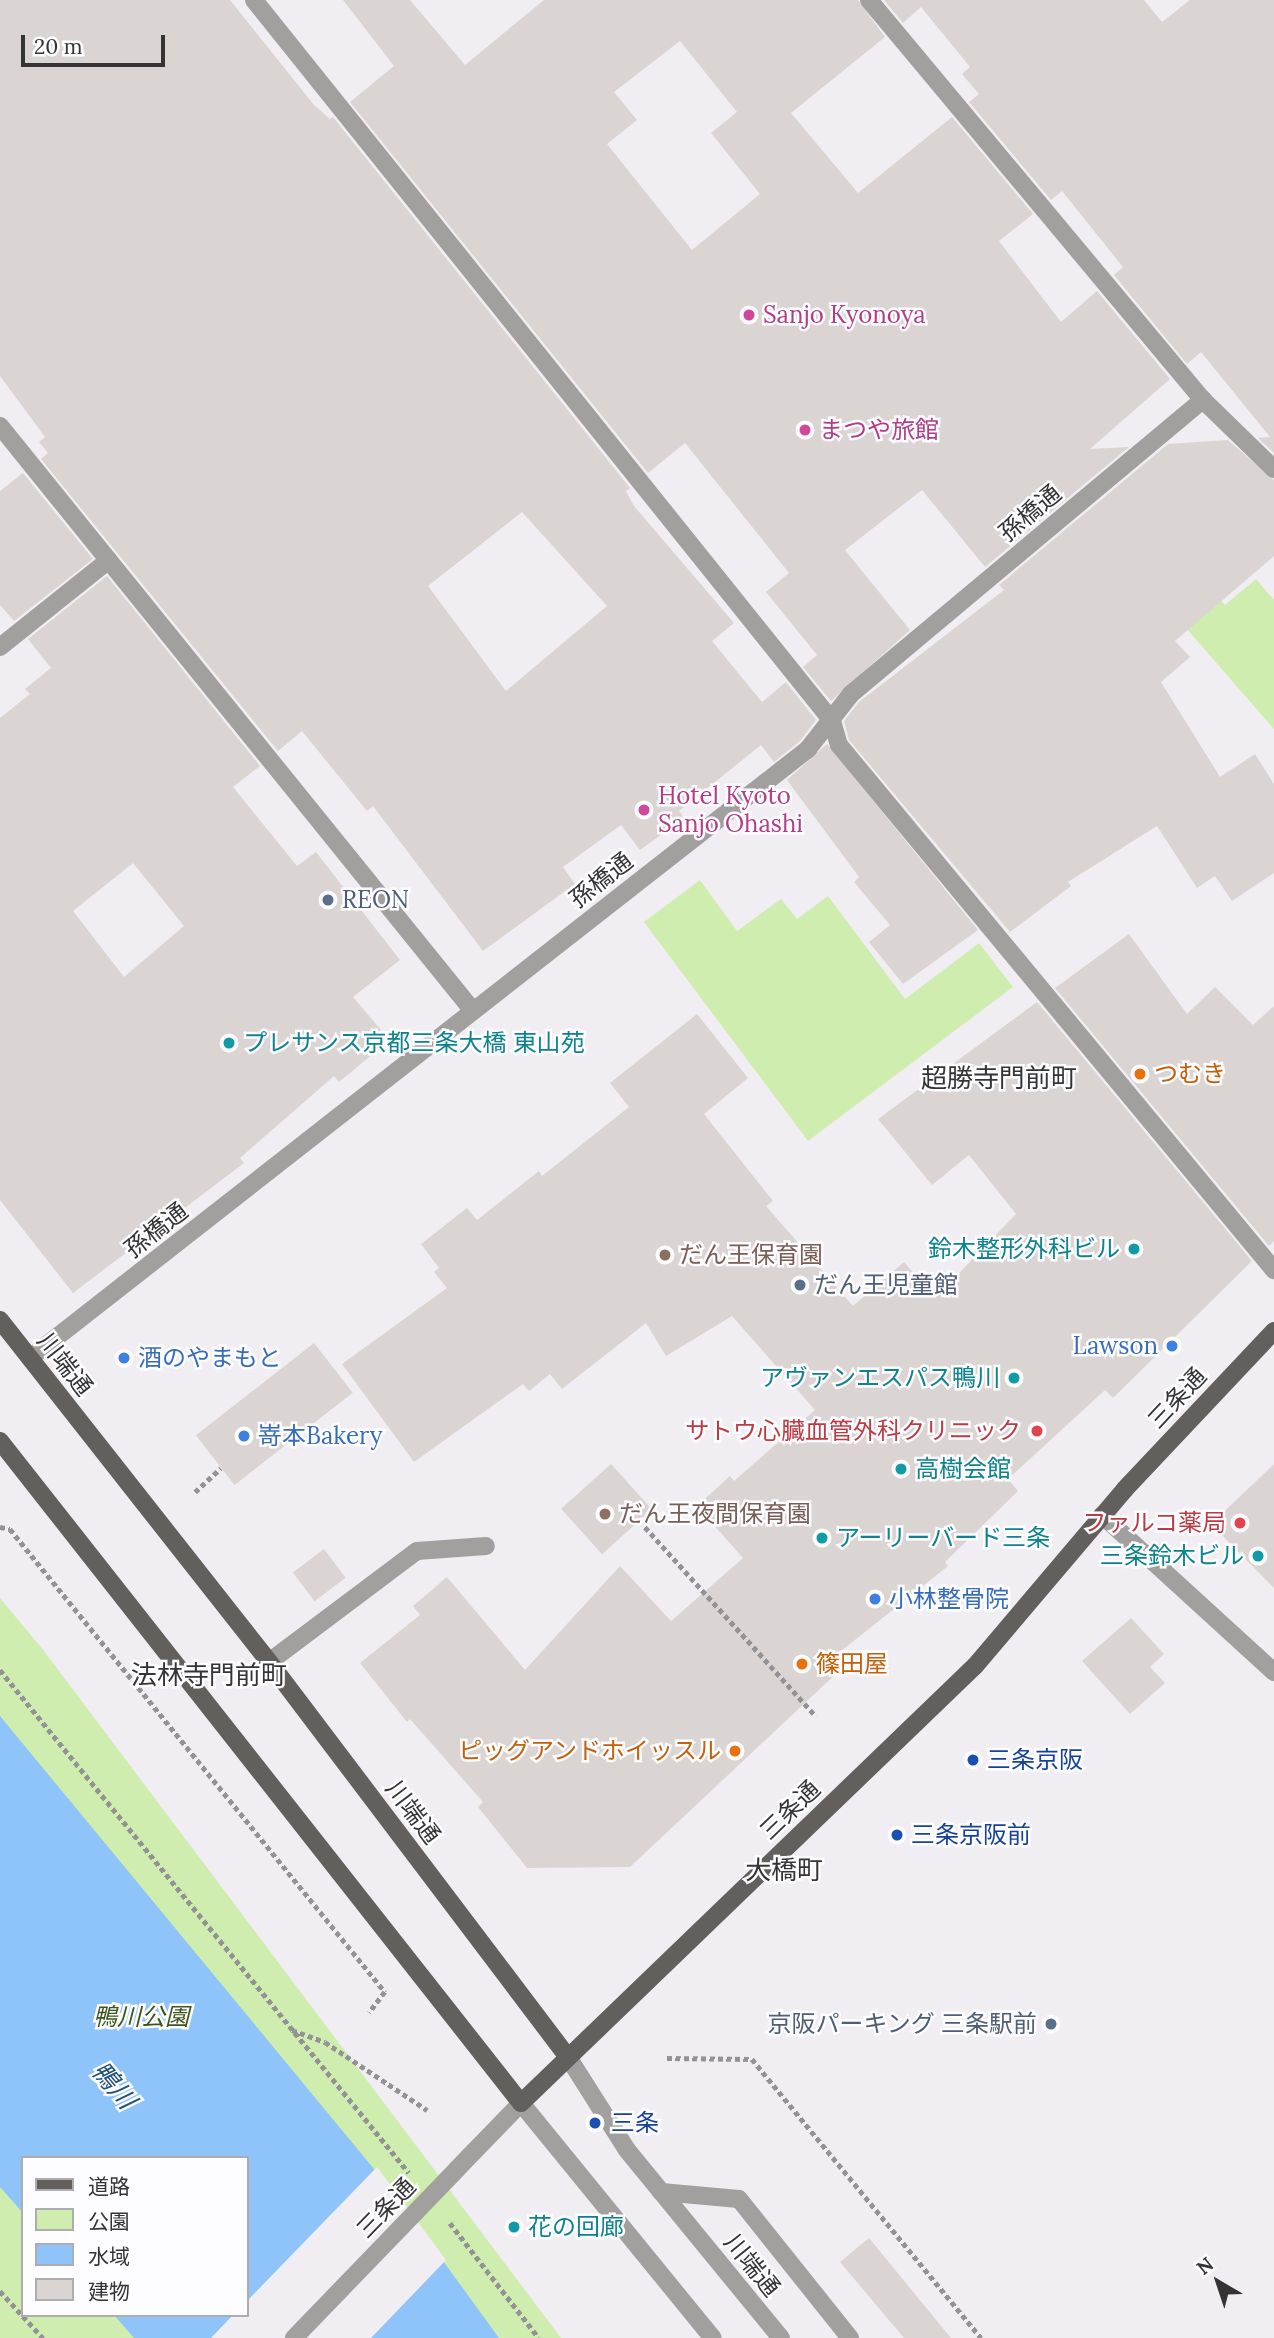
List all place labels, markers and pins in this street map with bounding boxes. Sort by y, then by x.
place label: Sanjo Kyonoya [763,301,926,329]
marker: Sanjo Kyonoya [741,307,757,323]
place label: まつや旅館 [819,416,939,444]
marker: まつや旅館 [797,422,813,438]
place label: Hotel Kyoto Sanjo Ohashi [658,782,803,838]
marker: Hotel Kyoto Sanjo Ohashi [636,802,652,818]
place label: REON [342,886,409,914]
marker: REON [320,892,336,908]
place label: プレサンス京都三条大橋 東山苑 [243,1029,585,1057]
marker: プレサンス京都三条大橋 東山苑 [221,1035,237,1051]
place label: つむき [1154,1060,1226,1088]
marker: つむき [1132,1066,1148,1082]
place label: 鈴木整形外科ビル [928,1235,1120,1263]
place label: だん王保育園 [679,1241,823,1269]
marker: 鈴木整形外科ビル [1126,1241,1142,1257]
marker: だん王保育園 [657,1247,673,1263]
place label: だん王児童館 [814,1271,958,1299]
marker: だん王児童館 [792,1277,808,1293]
place label: Lawson [1073,1332,1158,1360]
marker: Lawson [1164,1338,1180,1354]
place label: 酒のやまもと [138,1344,282,1372]
marker: 酒のやまもと [116,1350,132,1366]
place label: アヴァンエスパス鴨川 [760,1364,1000,1392]
marker: アヴァンエスパス鴨川 [1006,1370,1022,1386]
place label: サトウ心臓血管外科クリニック [685,1417,1021,1445]
marker: サトウ心臓血管外科クリニック [1027,1421,1047,1441]
place label: 嵜本Bakery [258,1422,383,1450]
marker: 嵜本Bakery [236,1428,252,1444]
place label: 高樹会館 [915,1455,1011,1483]
marker: 高樹会館 [893,1461,909,1477]
place label: だん王夜間保育園 [619,1500,811,1528]
marker: だん王夜間保育園 [597,1506,613,1522]
place label: ファルコ薬局 [1082,1509,1226,1537]
marker: ファルコ薬局 [1232,1515,1248,1531]
place label: アーリーバード三条 [836,1524,1051,1552]
marker: アーリーバード三条 [814,1530,830,1546]
place label: 三条鈴木ビル [1100,1542,1244,1570]
marker: 三条鈴木ビル [1250,1548,1266,1564]
place label: 小林整骨院 [889,1585,1009,1613]
marker: 小林整骨院 [867,1591,883,1607]
place label: 篠田屋 [816,1650,888,1678]
marker: 篠田屋 [794,1656,810,1672]
place label: ピッグアンドホイッスル [457,1737,721,1765]
marker: ピッグアンドホイッスル [727,1743,743,1759]
place label: 三条京阪 [987,1746,1083,1774]
marker: 三条京阪 [965,1752,981,1768]
place label: 三条京阪前 [911,1821,1031,1849]
marker: 三条京阪前 [889,1827,905,1843]
place label: 京阪パーキング 三条駅前 [767,2010,1037,2038]
marker: 京阪パーキング 三条駅前 [1043,2016,1059,2032]
place label: 三条 [611,2109,659,2137]
marker: 三条 [585,2113,605,2133]
place label: 花の回廊 [528,2213,624,2241]
marker: 花の回廊 [506,2219,522,2235]

